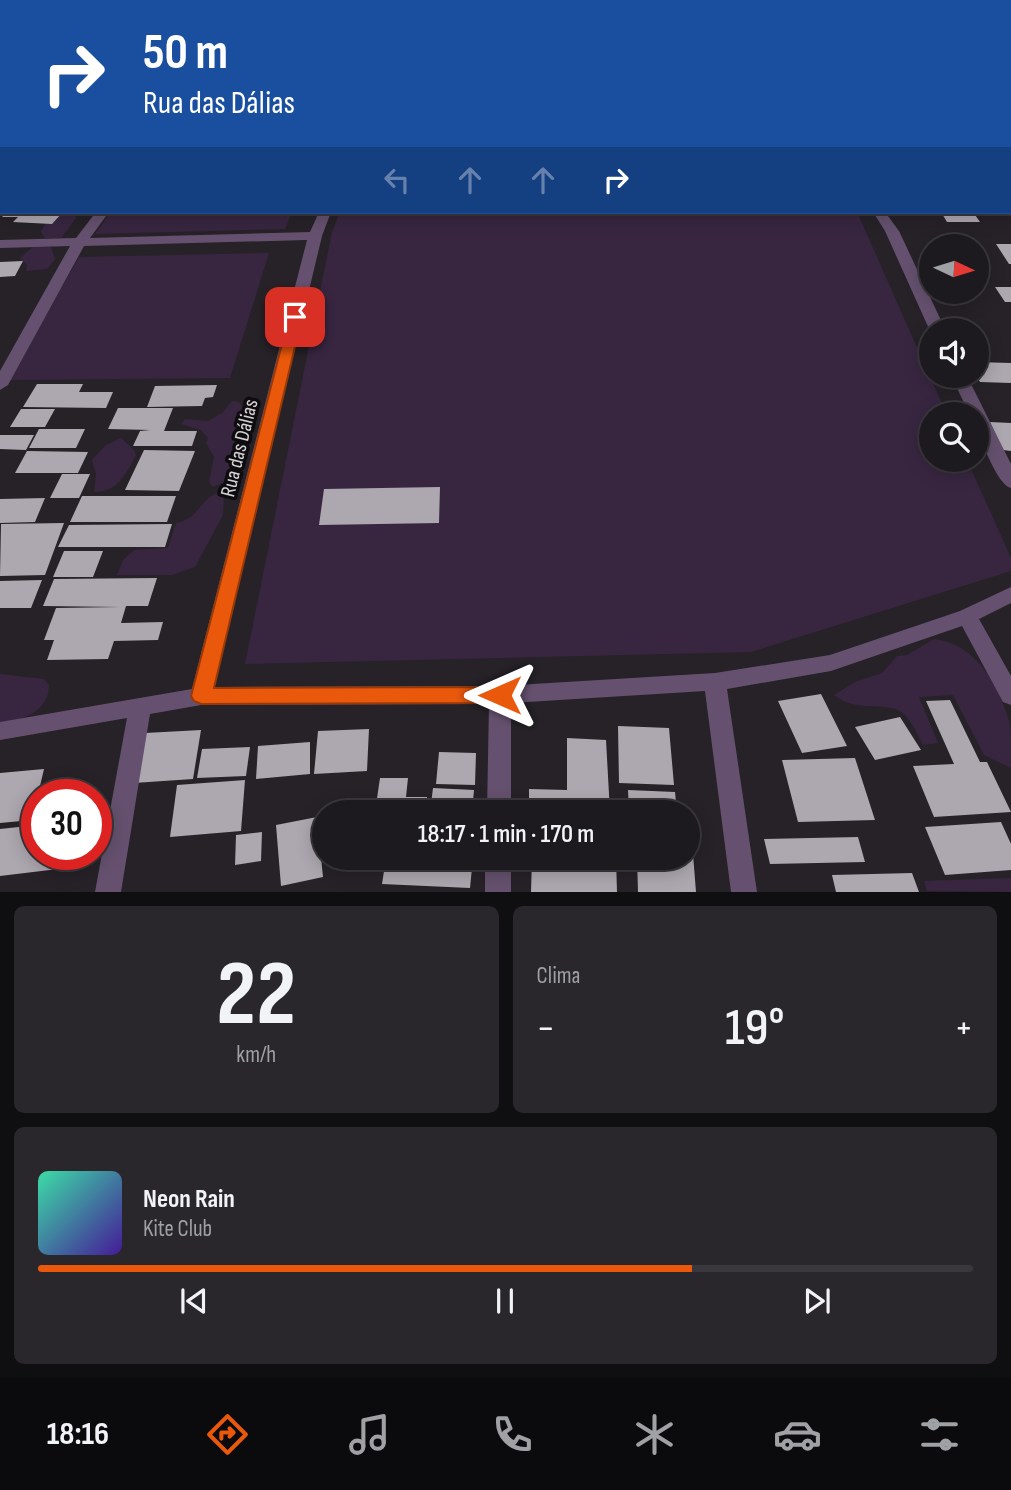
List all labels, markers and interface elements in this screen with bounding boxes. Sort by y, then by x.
text: 50 m [143,24,228,83]
icon: right [28,28,119,119]
text: Rua das Dálias [143,84,295,123]
icon: left [378,161,416,199]
icon: ahead [451,161,489,199]
icon: ahead [524,161,562,199]
icon: right [597,161,635,199]
north arrow [919,234,989,304]
map controls [919,234,989,472]
pin [265,287,325,347]
icon: arrive [276,298,314,336]
button: sound [919,318,989,388]
street label: Rua das Dálias [215,397,264,500]
button: search [919,402,989,472]
position arrow [463,658,537,732]
speed limit sign: 30 [21,779,112,870]
text: 18:17 · 1 min · 170 m [418,819,594,850]
text: 22 [216,941,296,1050]
text: Clima [537,962,580,990]
text: 19° [725,997,784,1060]
text: − [537,1006,555,1051]
text: + [954,1006,973,1051]
text: km/h [236,1041,276,1069]
text: Neon Rain [143,1184,235,1215]
text: Kite Club [143,1215,212,1243]
icon: previous [175,1282,213,1320]
icon: pause [486,1282,524,1320]
icon: next [798,1282,836,1320]
icon: directions [203,1410,252,1459]
icon: music [345,1410,394,1459]
icon: phone [488,1410,537,1459]
icon: climate [630,1410,679,1459]
icon: car [773,1410,822,1459]
icon: filters [915,1410,964,1459]
text: 18:16 [47,1415,109,1454]

